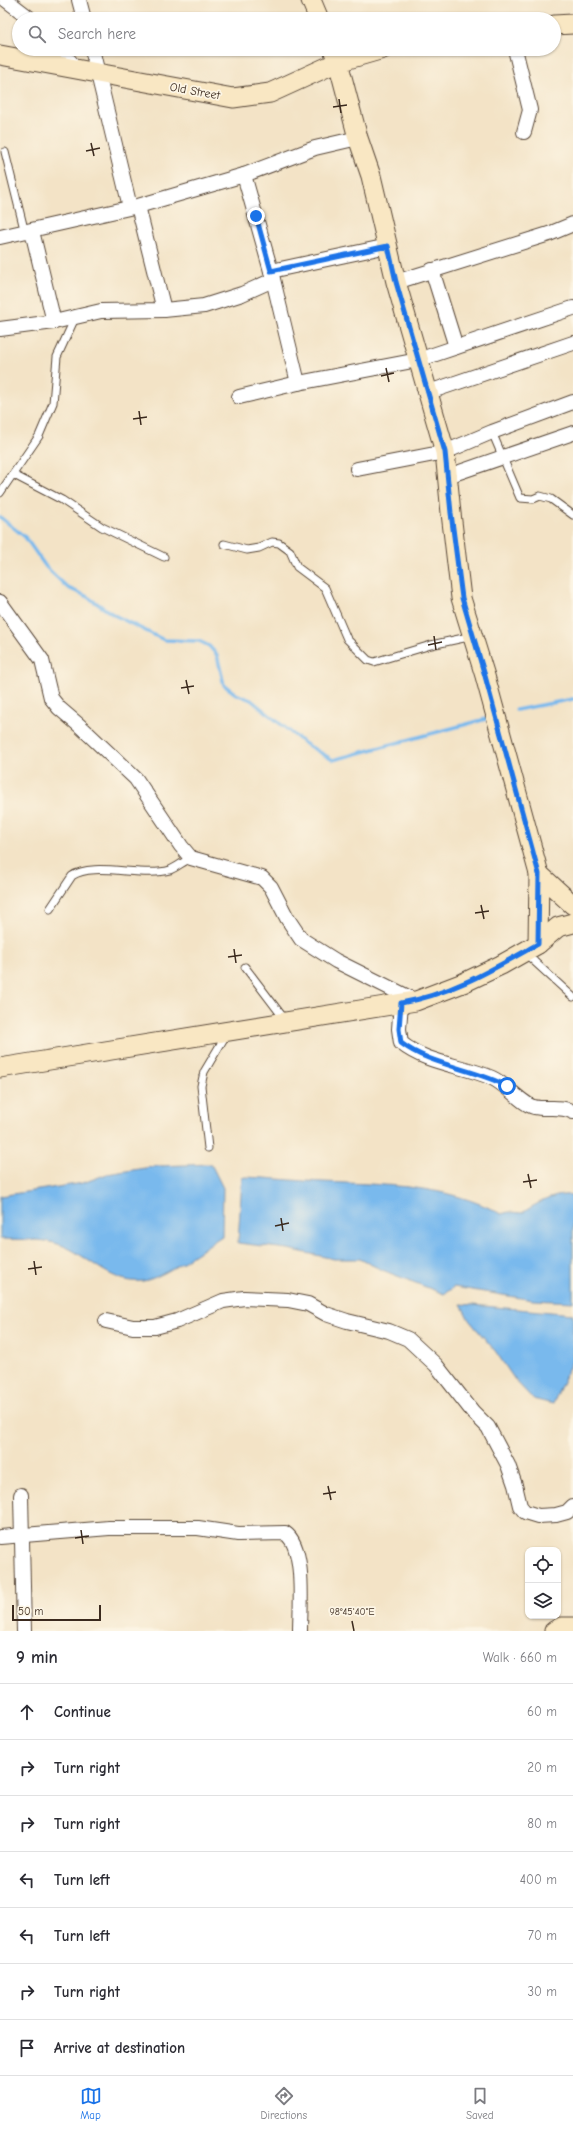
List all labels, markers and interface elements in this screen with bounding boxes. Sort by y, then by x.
search box [12,12,561,56]
icon: search [26,23,48,45]
text: Search here [58,25,136,43]
street label: Old Street [169,80,222,102]
route end [247,207,265,225]
route start [498,1077,516,1095]
map controls [525,1547,561,1619]
button: locate [525,1547,561,1583]
button: layers [525,1583,561,1619]
scale bar [12,1603,101,1622]
text: 50 m [18,1605,43,1618]
text: 98°45'40"E [330,1606,374,1618]
text: 9 min [16,1648,58,1667]
text: Walk · 660 m [483,1650,557,1665]
icon: ahead [16,1701,38,1723]
text: Continue [54,1703,111,1721]
text: 60 m [527,1704,557,1719]
icon: right [16,1757,38,1779]
text: Turn right [54,1759,120,1777]
text: 20 m [527,1760,557,1775]
icon: right [16,1813,38,1835]
text: Turn right [54,1815,120,1833]
text: 80 m [527,1816,557,1831]
icon: left [16,1869,38,1891]
text: Turn left [54,1871,110,1889]
text: 400 m [520,1872,557,1887]
icon: left [16,1925,38,1947]
text: Turn left [54,1927,110,1945]
text: 70 m [528,1928,557,1943]
icon: right [16,1981,38,2003]
text: Turn right [54,1983,120,2001]
text: 30 m [527,1984,557,1999]
icon: arrive [16,2037,38,2059]
text: Arrive at destination [54,2039,185,2057]
tab: Map [80,2085,102,2122]
tab: Directions [261,2085,307,2122]
tab: Saved [466,2085,493,2122]

